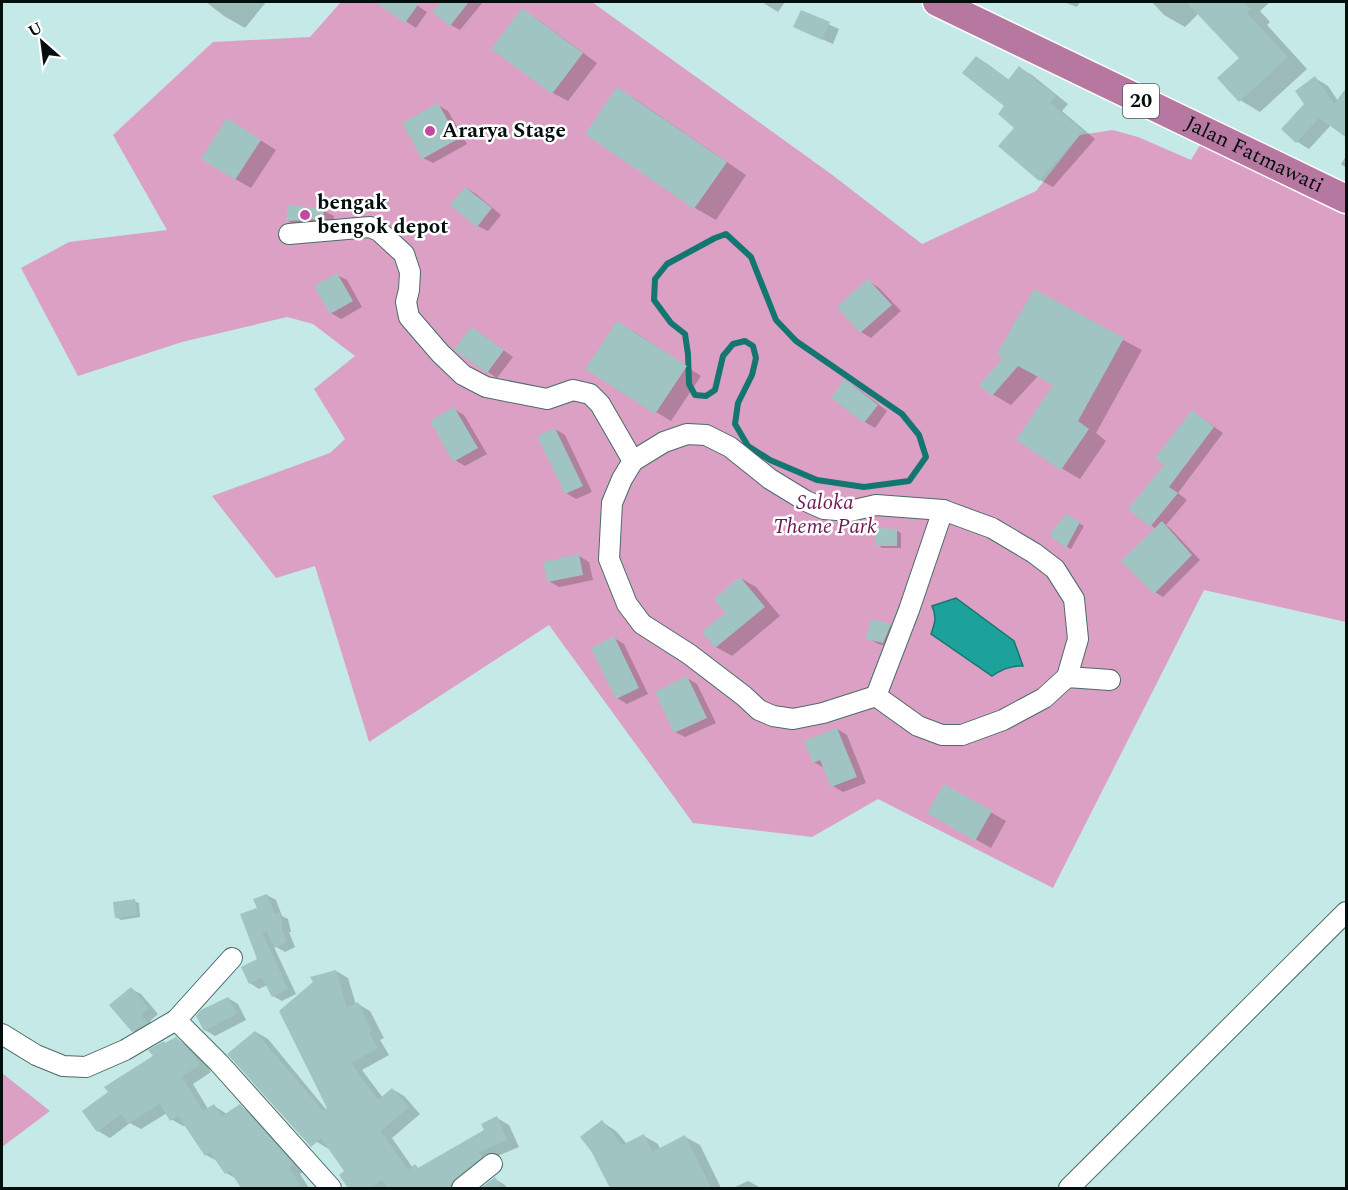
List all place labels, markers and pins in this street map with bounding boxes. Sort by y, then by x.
place label: Ararya Stage [442,115,566,147]
marker: Ararya Stage [423,124,437,138]
place label: bengak bengok depot [317,187,448,243]
marker: bengak bengok depot [298,208,312,222]

